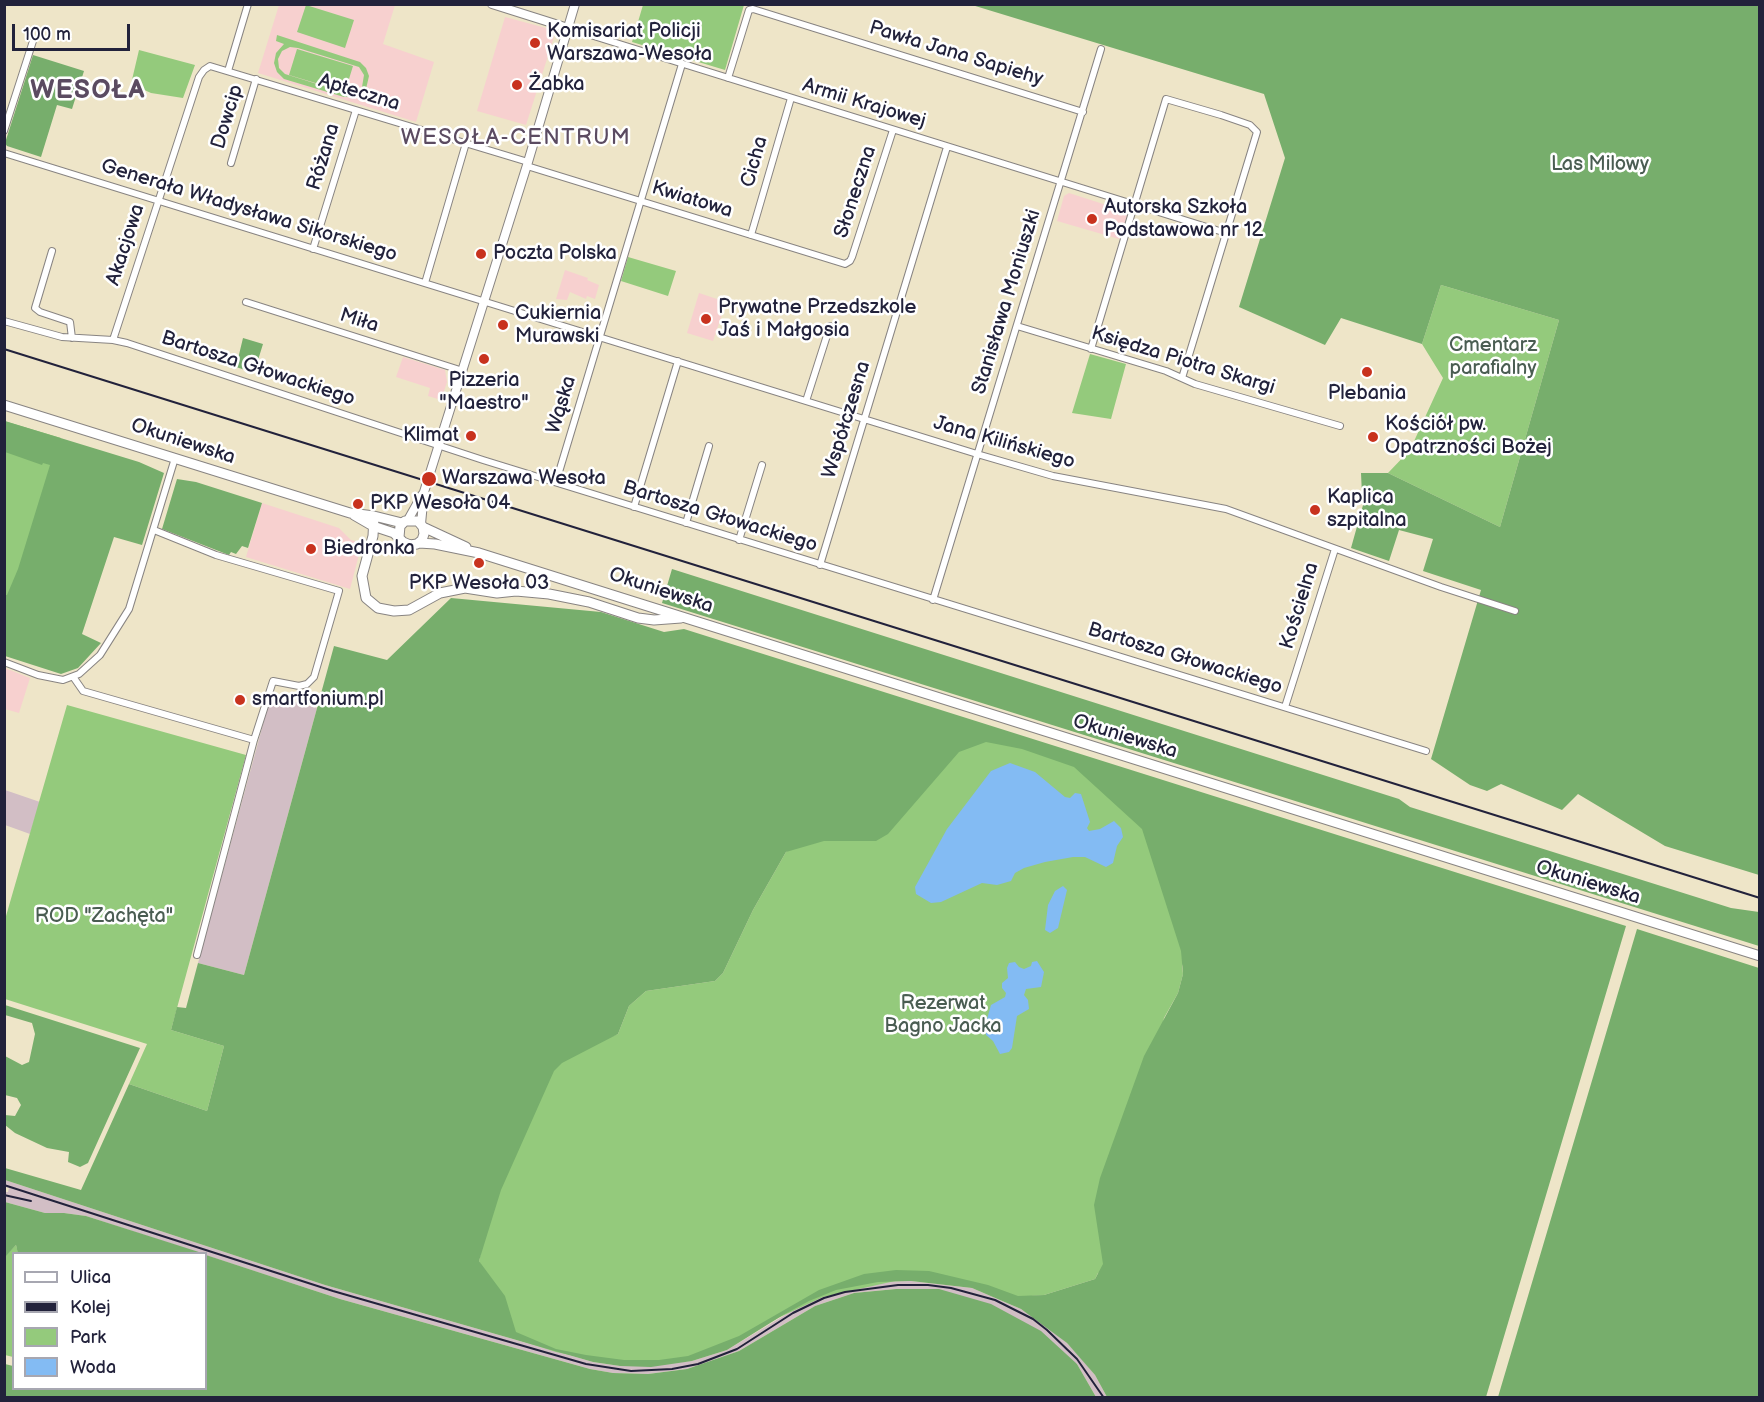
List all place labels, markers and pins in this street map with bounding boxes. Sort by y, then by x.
place label: Komisariat Policji Warszawa-Wesoła [547,20,712,67]
marker: Komisariat Policji Warszawa-Wesoła [528,36,542,50]
place label: Żabka [529,73,585,97]
marker: Żabka [510,78,524,92]
place label: Autorska Szkoła Podstawowa nr 12 [1104,196,1263,243]
marker: Autorska Szkoła Podstawowa nr 12 [1085,212,1099,226]
place label: Poczta Polska [493,242,617,266]
marker: Poczta Polska [474,247,488,261]
place label: Prywatne Przedszkole Jaś i Małgosia [718,296,916,343]
place label: Cukiernia Murawski [515,302,601,349]
marker: Prywatne Przedszkole Jaś i Małgosia [699,312,713,326]
marker: Cukiernia Murawski [496,318,510,332]
marker: Pizzeria "Maestro" [477,352,491,366]
marker: Plebania [1360,365,1374,379]
place label: Pizzeria "Maestro" [439,369,529,416]
place label: Plebania [1328,382,1406,406]
place label: Kościół pw. Opatrzności Bożej [1385,413,1552,460]
place label: Klimat [403,424,459,448]
marker: Klimat [464,429,478,443]
marker: Kościół pw. Opatrzności Bożej [1366,430,1380,444]
place label: Warszawa Wesoła [442,467,606,491]
marker: Warszawa Wesoła [420,470,438,488]
place label: Kaplica szpitalna [1327,486,1407,533]
place label: PKP Wesoła 04 [370,492,510,516]
marker: PKP Wesoła 04 [351,497,365,511]
marker: Kaplica szpitalna [1308,503,1322,517]
place label: Biedronka [323,537,415,561]
marker: Biedronka [304,542,318,556]
marker: PKP Wesoła 03 [472,556,486,570]
place label: PKP Wesoła 03 [409,572,549,596]
place label: smartfonium.pl [252,688,384,712]
marker: smartfonium.pl [233,693,247,707]

